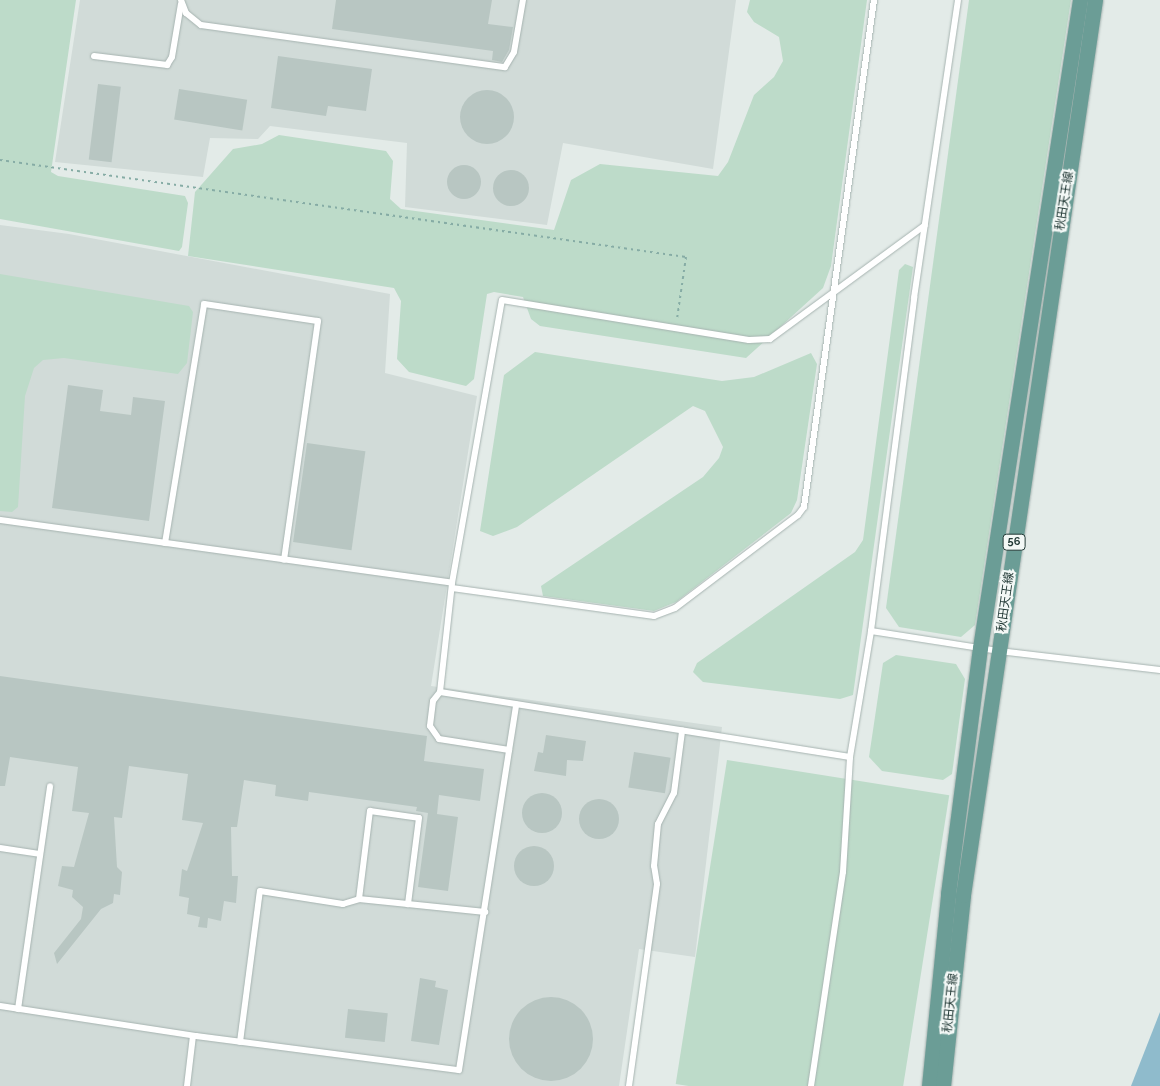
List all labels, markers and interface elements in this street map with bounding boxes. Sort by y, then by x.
street label: 秋田天王線 [1053,170,1077,232]
road number: 56 [1002,534,1026,550]
street label: 秋田天王線 [995,571,1017,633]
street label: 秋田天王線 [941,972,961,1034]

